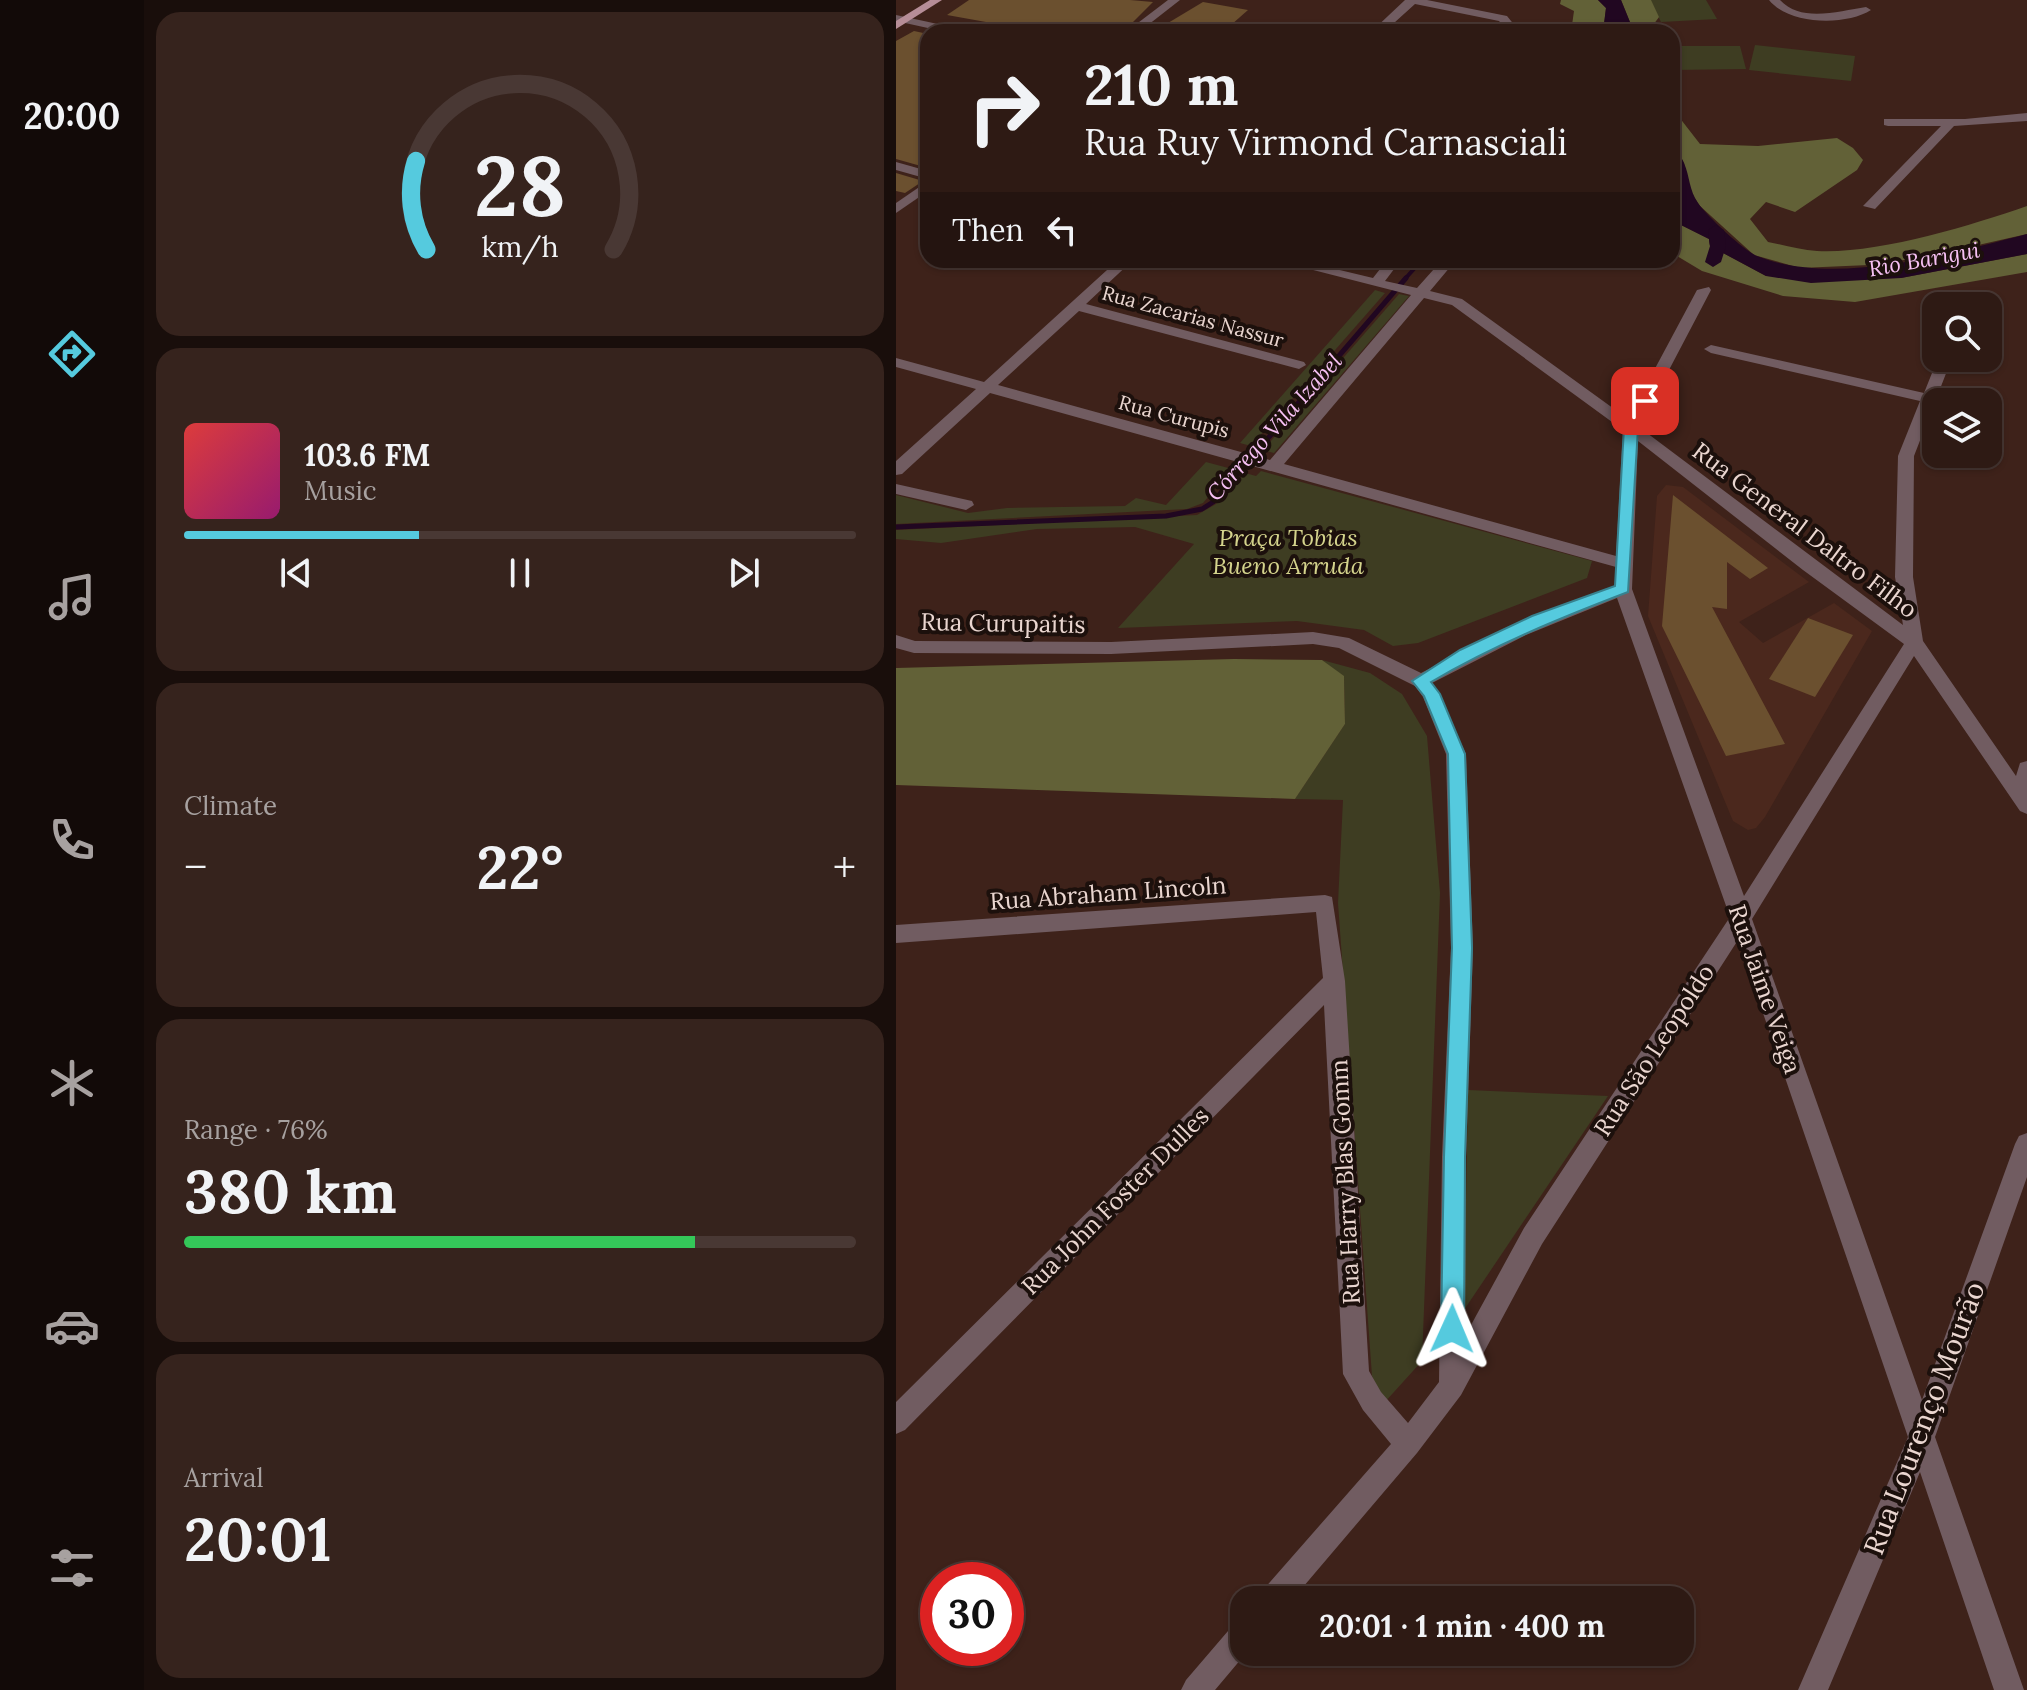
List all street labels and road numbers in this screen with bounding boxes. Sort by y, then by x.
street label: Rua Zacarias Nassur [1099,280,1287,352]
street label: Rua Curupis [1116,389,1232,443]
street label: Rua General Daltro Filho [1686,435,1924,625]
street label: Rua Curupaitis [920,606,1086,640]
street label: Rua Abraham Lincoln [989,869,1227,917]
street label: Rua Jaime Veiga [1722,900,1808,1078]
street label: Rua São Leopoldo [1587,958,1721,1142]
street label: Rua Harry Blas Gomm [1323,1059,1367,1305]
street label: Rua John Foster Dulles [1015,1101,1215,1301]
street label: Rua Lourenço Mourão [1855,1276,1993,1560]

